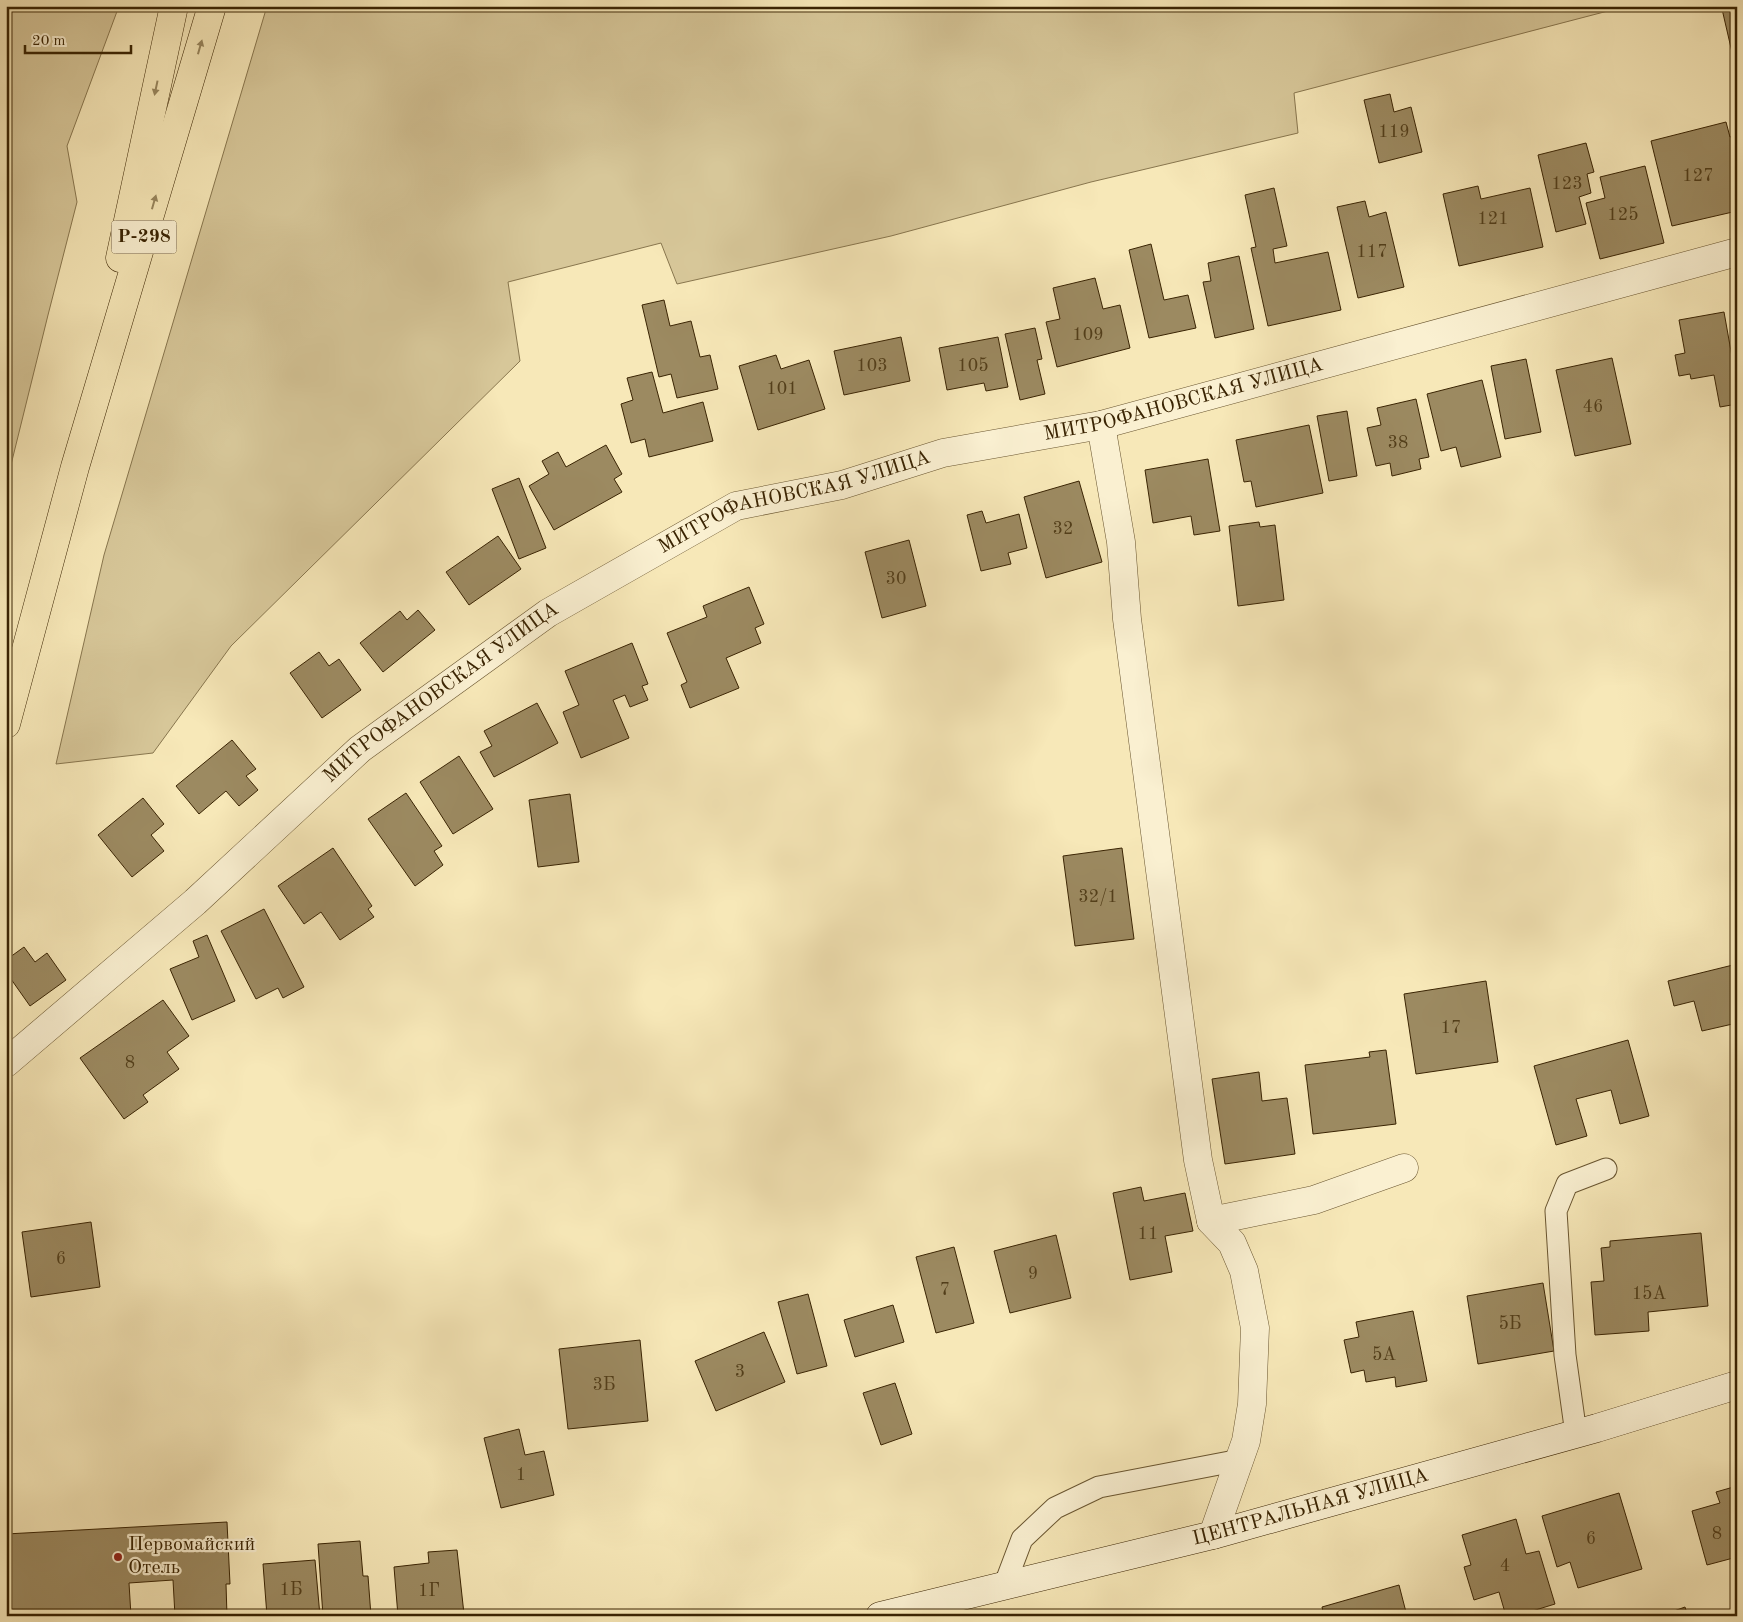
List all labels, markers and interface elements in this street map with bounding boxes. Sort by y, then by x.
scale bar [25,22,131,54]
text: 20 m [32,34,66,49]
one-way arrow [196,39,204,54]
one-way arrow [152,81,160,97]
house number: 119 [1378,123,1410,141]
house number: 127 [1682,167,1714,185]
house number: 123 [1551,175,1583,193]
one-way arrow [150,195,158,210]
house number: 125 [1607,206,1639,224]
house number: 121 [1477,210,1509,228]
road number: Р-298 [112,220,176,253]
house number: 117 [1356,243,1388,261]
house number: 109 [1072,326,1104,344]
street label: МИТРОФАНОВСКАЯ УЛИЦА [1042,355,1325,445]
house number: 103 [856,357,888,375]
house number: 105 [957,357,989,375]
house number: 101 [766,380,798,398]
house number: 46 [1583,398,1603,416]
house number: 38 [1388,434,1408,452]
street label: МИТРОФАНОВСКАЯ УЛИЦА [655,448,933,558]
house number: 32 [1053,520,1073,538]
house number: 30 [886,570,906,588]
street label: МИТРОФАНОВСКАЯ УЛИЦА [320,599,562,787]
house number: 32/1 [1078,888,1118,906]
house number: 17 [1441,1019,1461,1037]
house number: 8 [125,1054,135,1072]
house number: 11 [1138,1225,1158,1243]
house number: 6 [56,1250,66,1268]
house number: 9 [1028,1265,1038,1283]
house number: 7 [940,1281,950,1299]
house number: 15А [1632,1285,1667,1303]
house number: 5Б [1498,1315,1522,1333]
house number: 5А [1372,1346,1396,1364]
house number: 3 [735,1363,745,1381]
house number: 3Б [592,1376,616,1394]
street label: ЦЕНТРАЛЬНАЯ УЛИЦА [1190,1465,1431,1550]
house number: 1 [516,1466,526,1484]
house number: 8 [1712,1525,1722,1543]
house number: 6 [1586,1530,1596,1548]
place label: Первомайский Отель [128,1535,255,1578]
marker: Первомайский Отель [112,1551,124,1563]
house number: 4 [1500,1557,1510,1575]
house number: 1Б [279,1581,303,1599]
house number: 1Г [418,1582,440,1600]

